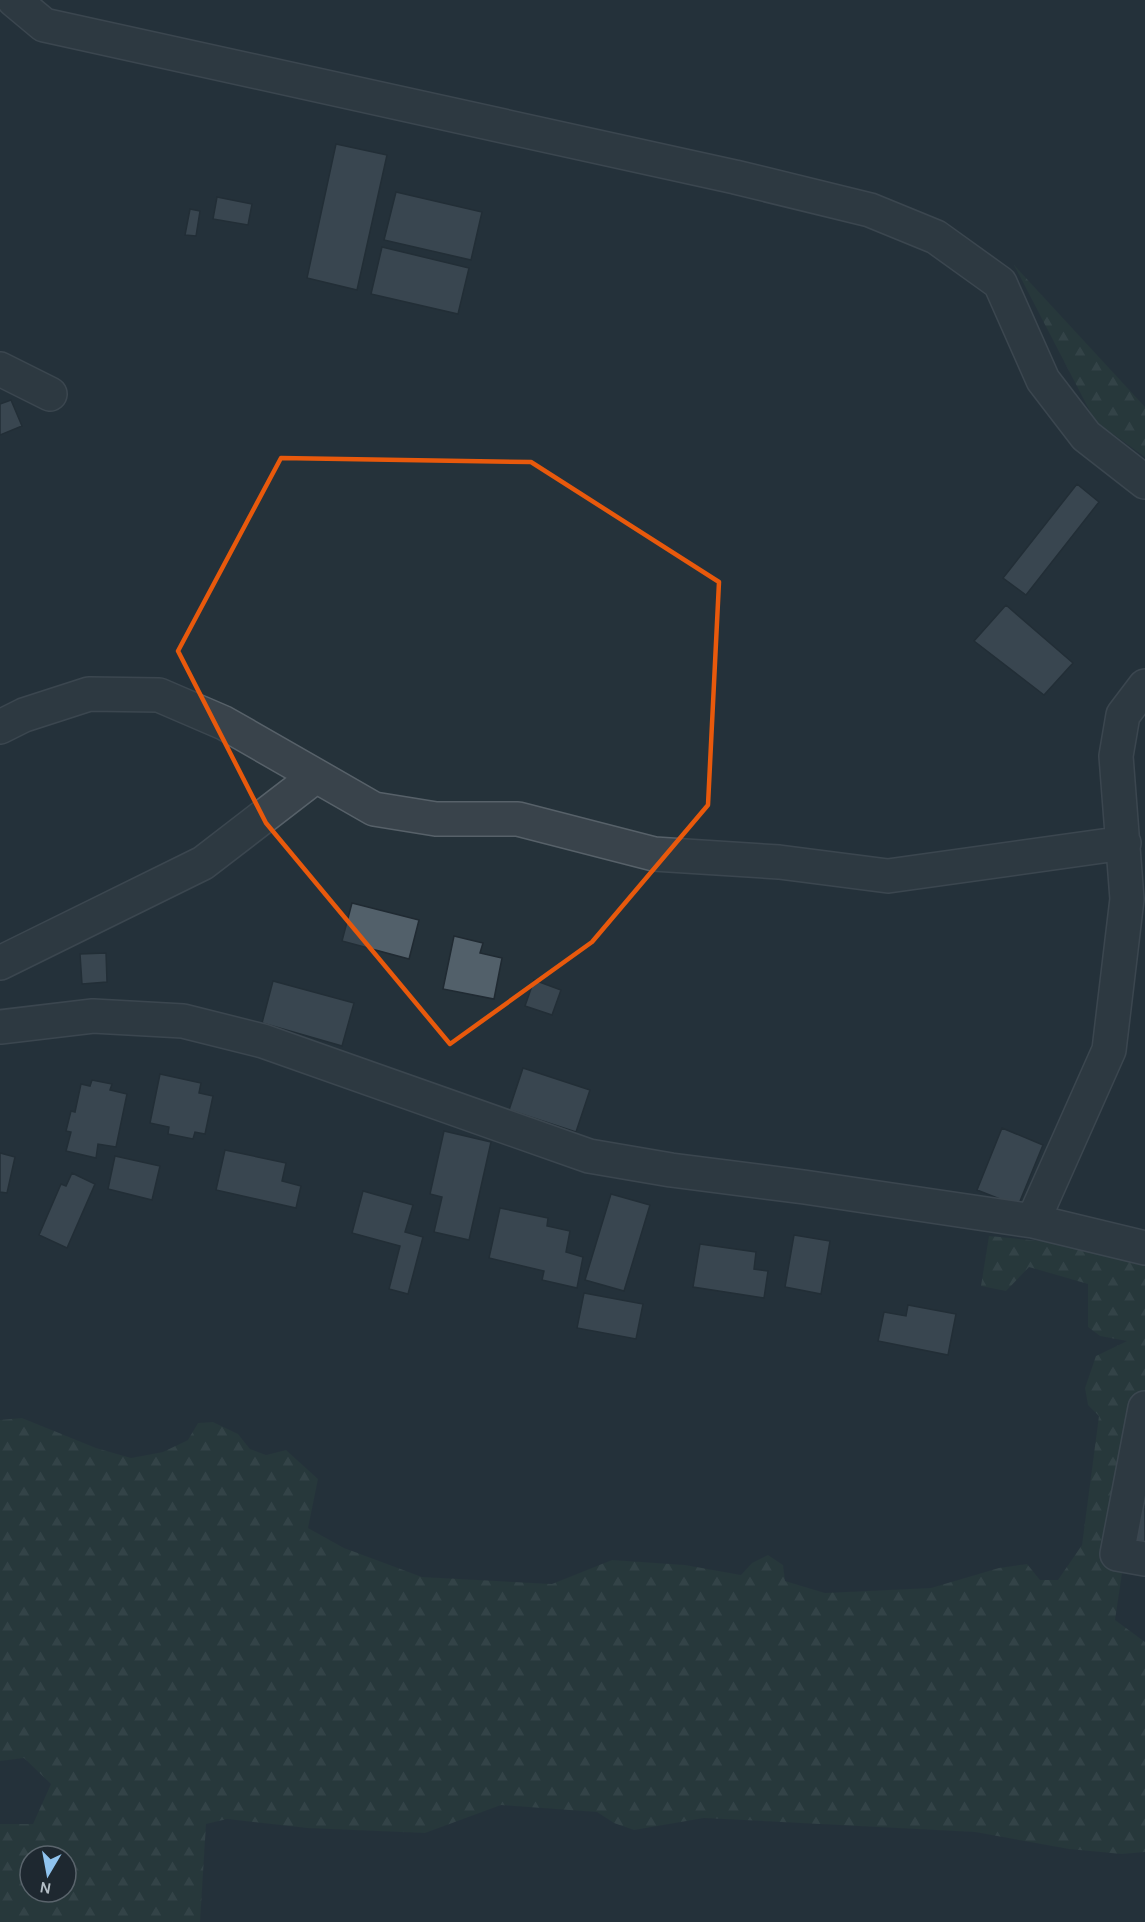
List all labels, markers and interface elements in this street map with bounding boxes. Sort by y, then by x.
north arrow [18,1844,78,1904]
text: N [38,1878,53,1899]

